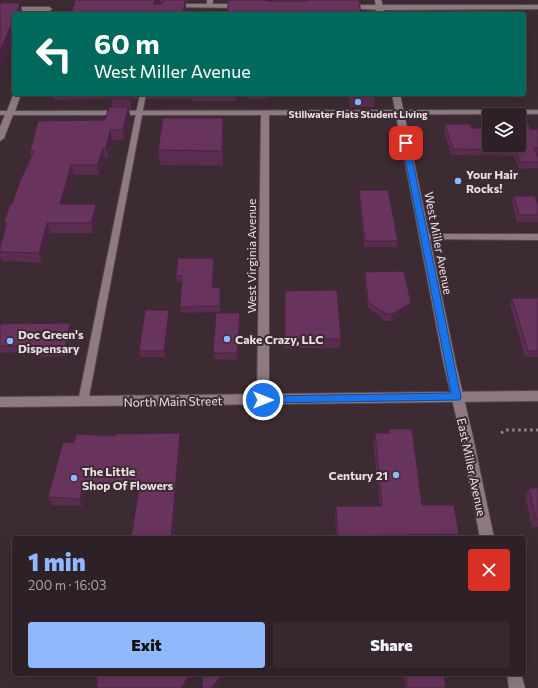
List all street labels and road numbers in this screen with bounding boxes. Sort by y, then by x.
street label: West Miller Avenue [422,190,456,296]
street label: West Virginia Avenue [244,199,258,313]
street label: North Main Street [123,393,223,409]
street label: East Miller Avenue [455,417,489,517]

